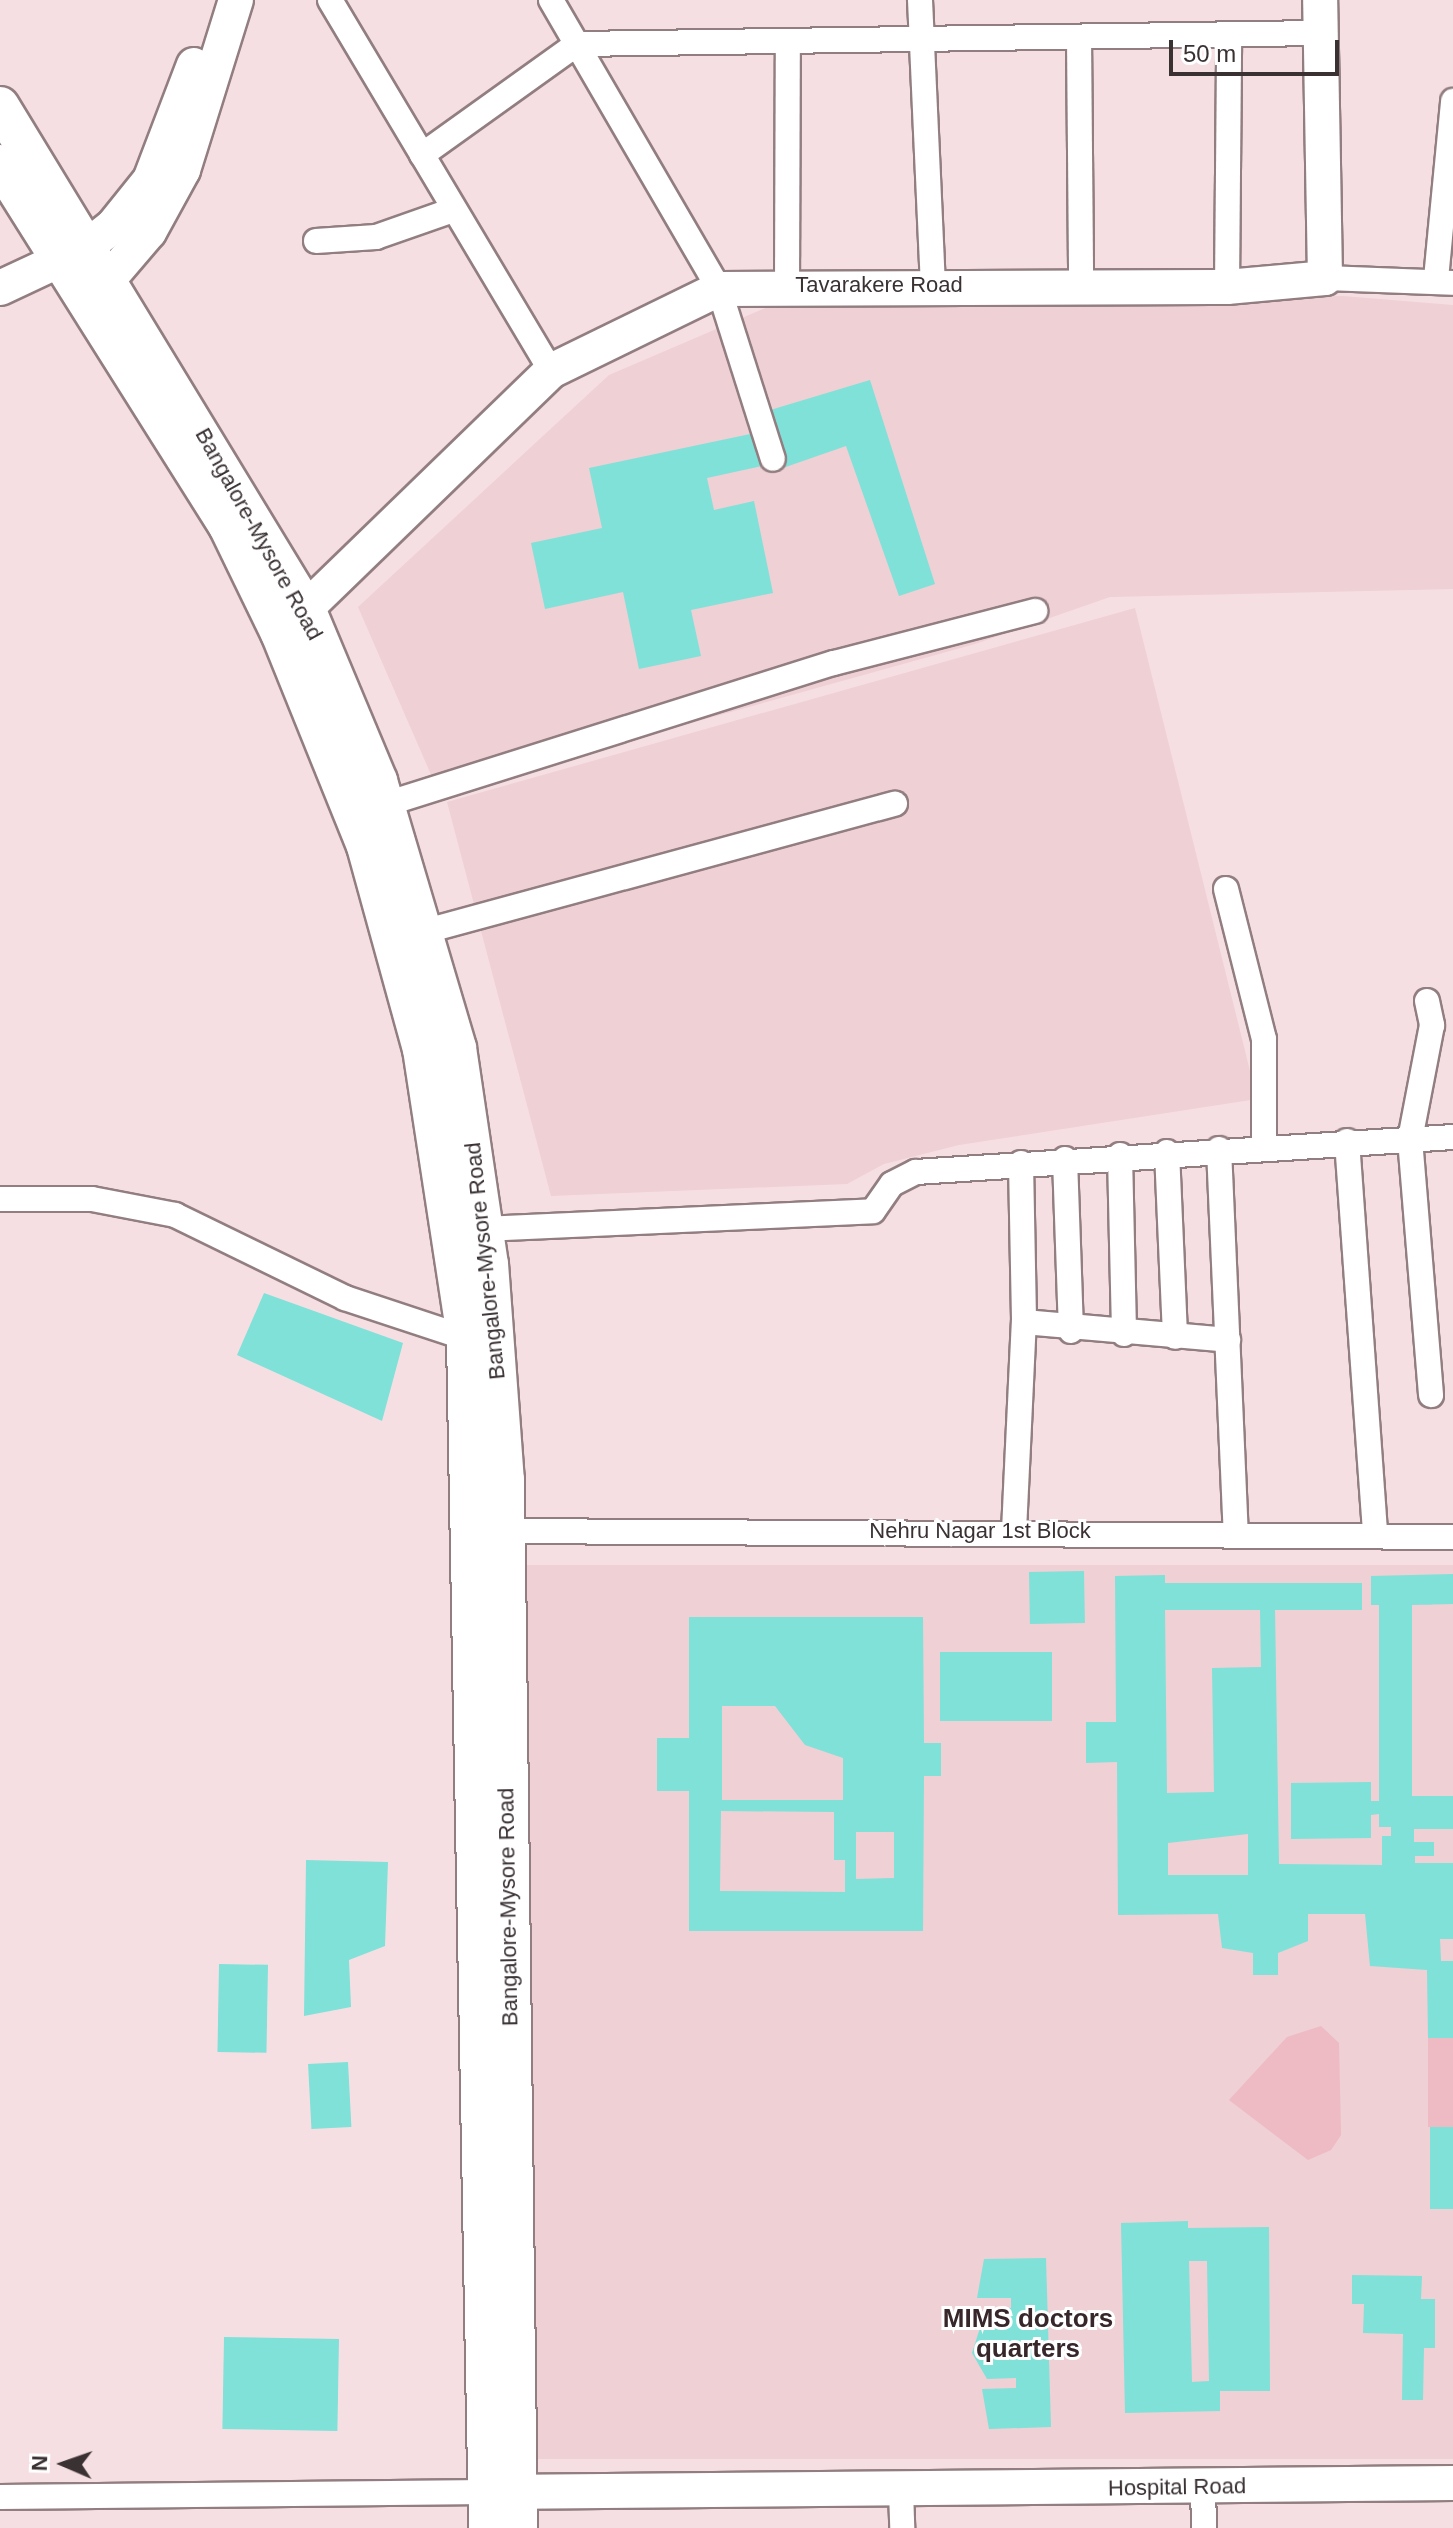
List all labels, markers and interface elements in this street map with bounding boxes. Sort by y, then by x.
scale bar [1173,24,1343,74]
text: 50 m [1183,40,1236,67]
street label: Tavarakere Road [795,272,963,298]
street label: Bangalore-Mysore Road [190,423,328,645]
street label: Bangalore-Mysore Road [459,1141,511,1381]
street label: Nehru Nagar 1st Block [869,1518,1091,1544]
street label: Bangalore-Mysore Road [493,1788,523,2026]
district label: MIMS doctors quarters [943,2303,1113,2364]
north arrow [24,2424,104,2504]
text: N [27,2455,52,2472]
street label: Hospital Road [1108,2473,1246,2501]

